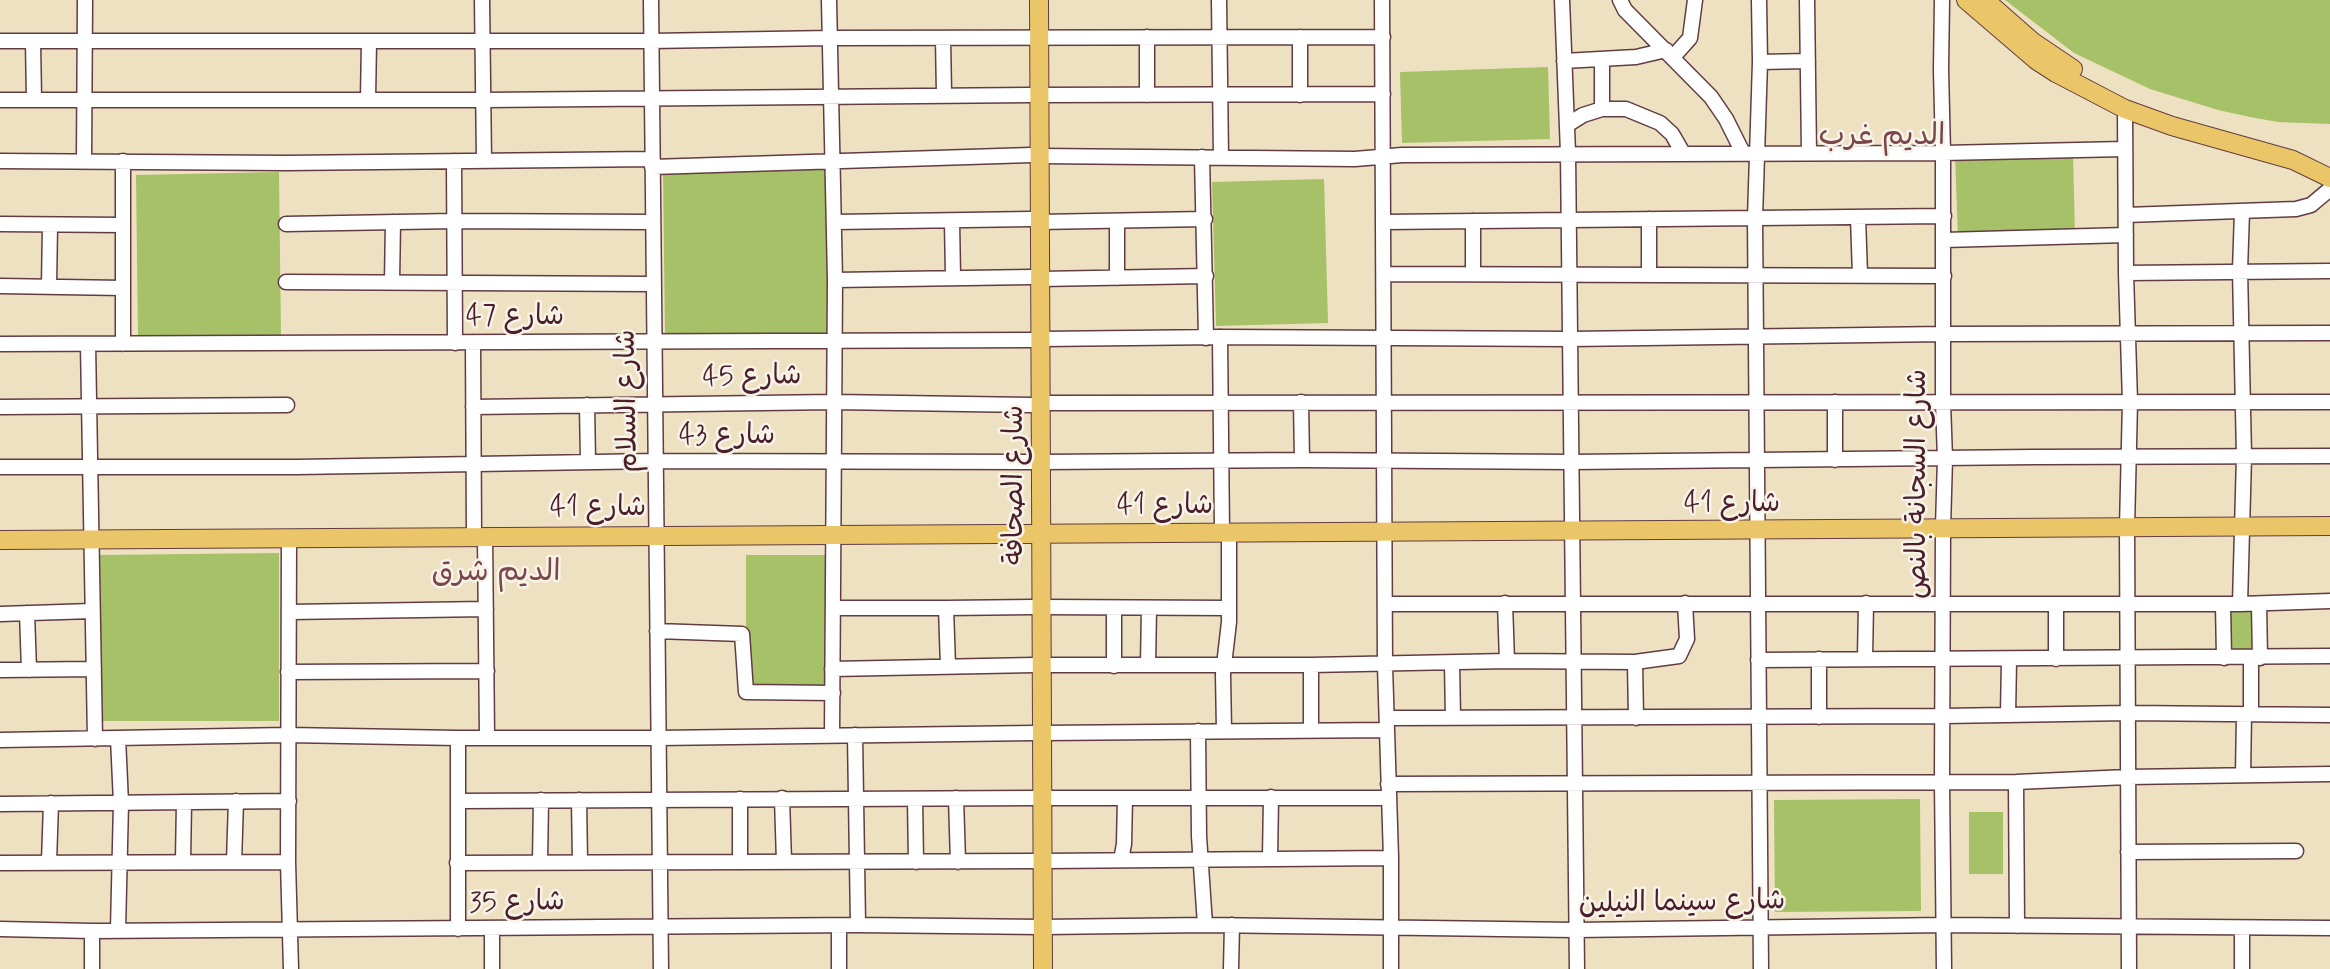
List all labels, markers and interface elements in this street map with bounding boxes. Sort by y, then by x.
district label: الديم غرب [1819,120,1945,156]
street label: شارع 47 [466,301,564,335]
street label: شارع السلام [611,329,647,473]
street label: شارع 45 [702,360,802,396]
street label: شارع السجانة بالنص [1902,369,1936,599]
street label: شارع الصحافة [999,405,1033,565]
street label: شارع 43 [679,420,775,454]
street label: شارع 41 [1684,488,1780,522]
street label: شارع 41 [1117,490,1213,524]
street label: شارع 41 [550,492,646,526]
district label: الديم شرق [431,556,561,592]
street label: شارع سينما النيلين [1578,885,1786,923]
street label: شارع 35 [469,886,565,922]

